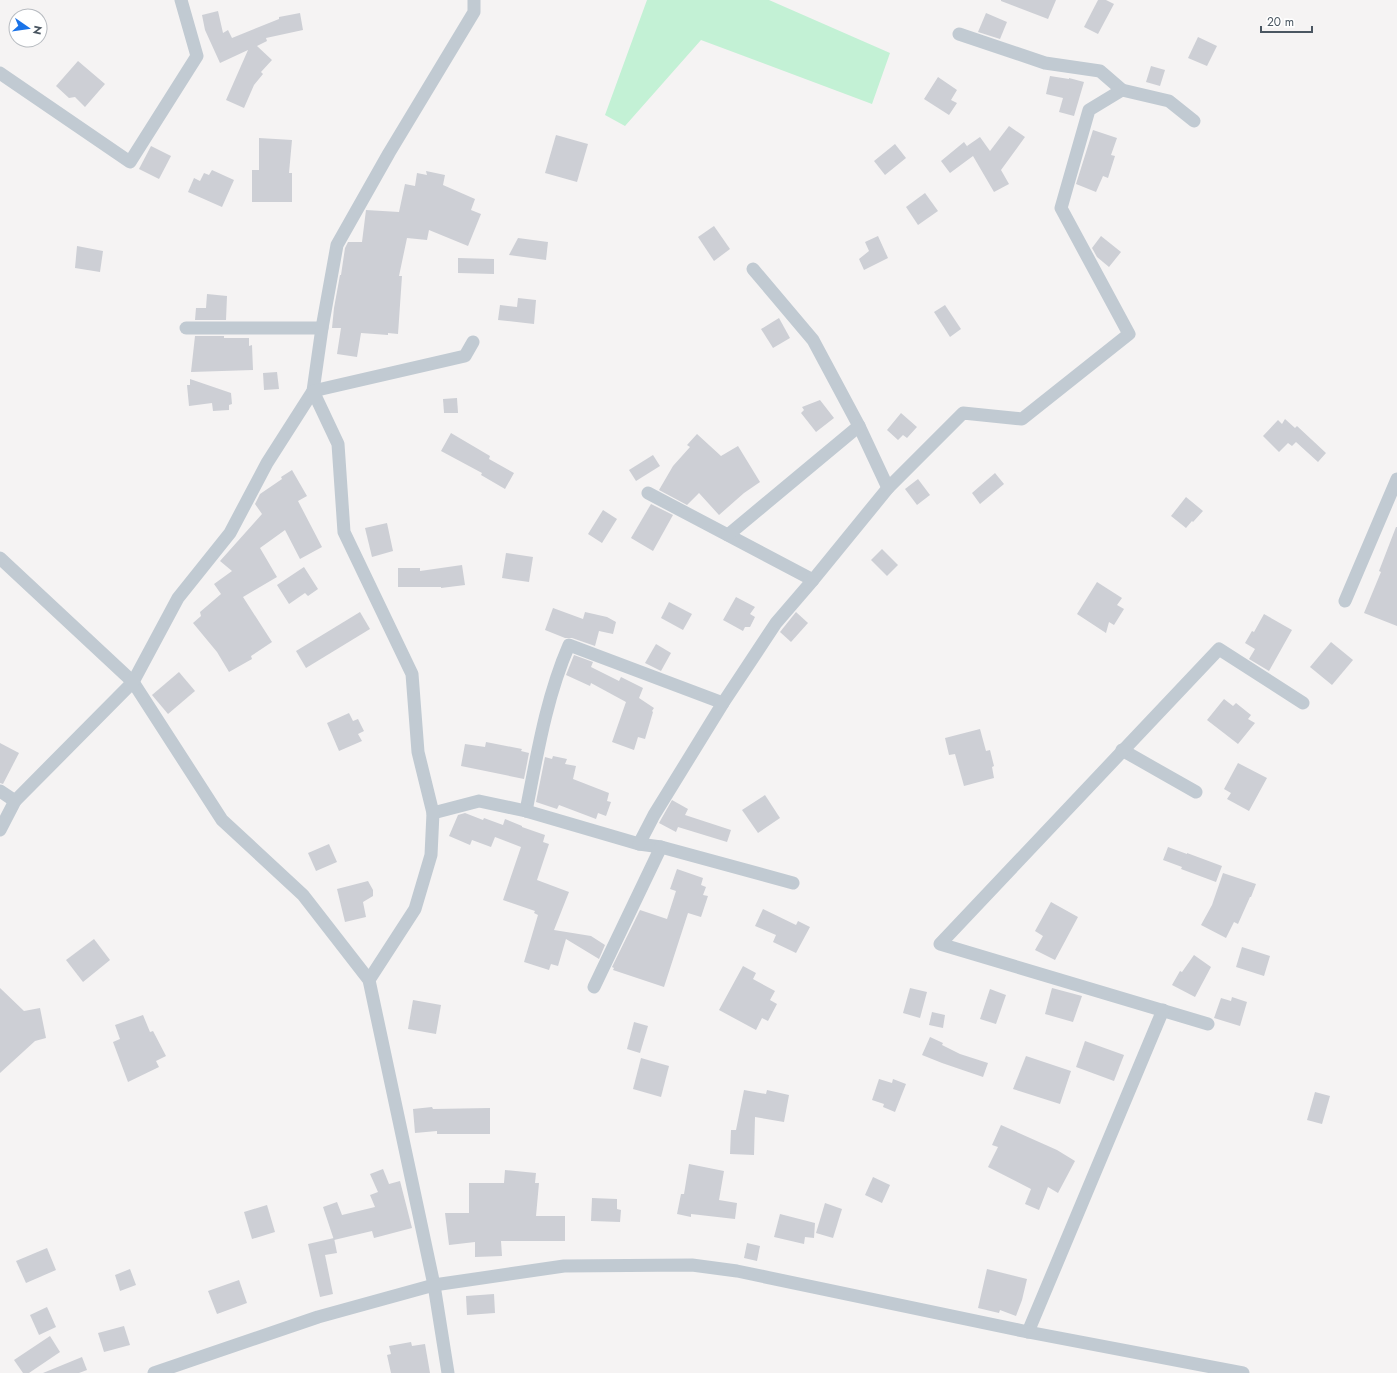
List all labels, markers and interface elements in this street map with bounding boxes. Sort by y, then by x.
north arrow [8,8,48,48]
scale bar [1261,8,1312,34]
text: 20 m [1267,13,1294,31]
text: N [29,24,47,36]

